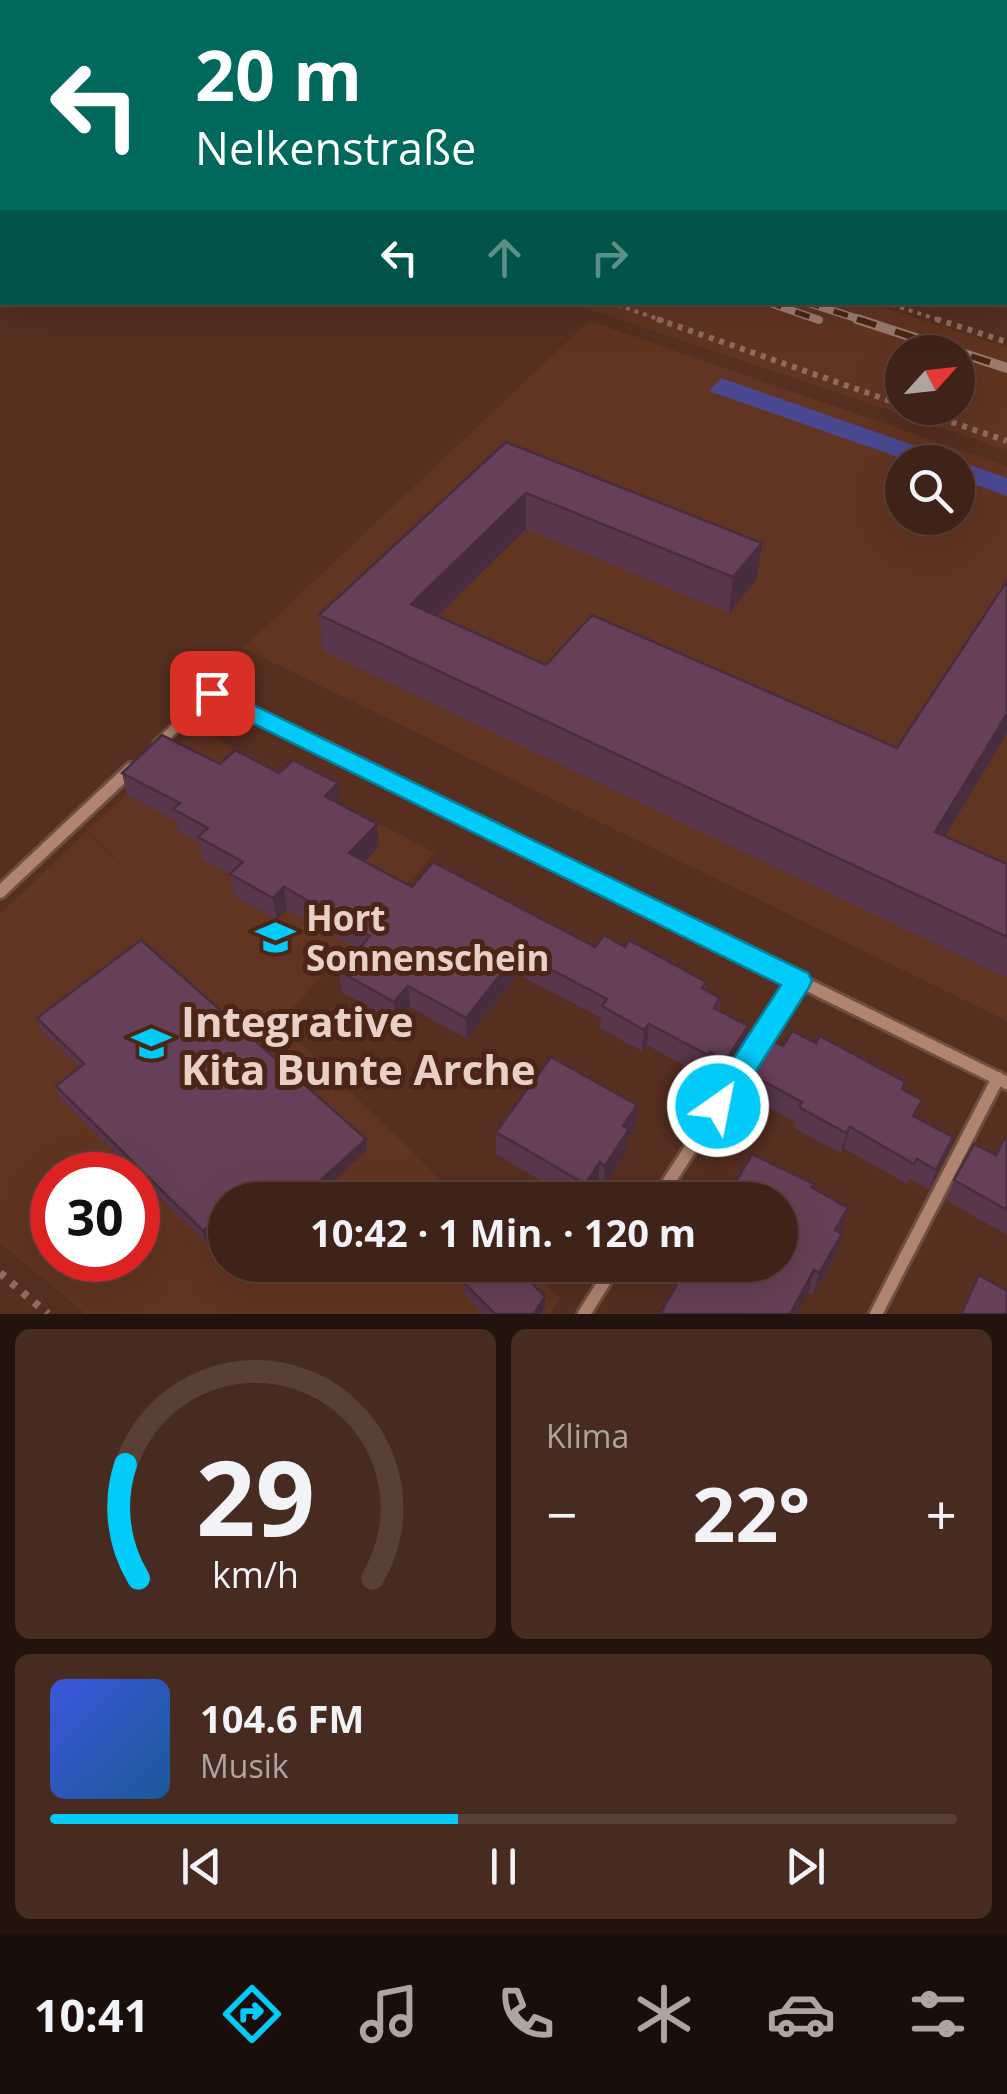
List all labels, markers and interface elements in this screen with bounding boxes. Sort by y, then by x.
text: 20 m [195,26,362,122]
icon: left [30,40,160,170]
text: Nelkenstraße [195,117,476,178]
icon: left [372,230,427,285]
icon: ahead [477,230,532,285]
icon: right [582,230,637,285]
north arrow [885,335,975,425]
map controls [885,335,975,535]
button: search [885,445,975,535]
pin [170,651,255,736]
icon: arrive [185,666,240,721]
place label: Hort Sonnenschein [306,894,549,981]
school or university icon: Hort Sonnenschein [255,916,297,958]
place label: Integrative Kita Bunte Arche [181,992,536,1097]
school or university icon: Integrative Kita Bunte Arche [130,1023,172,1065]
position arrow [666,1054,770,1158]
speed limit sign: 30 [30,1152,160,1282]
text: 10:42 · 1 Min. · 120 m [310,1206,696,1258]
text: Klima [546,1414,629,1457]
text: 29 [196,1425,315,1566]
text: 22° [693,1462,810,1564]
text: − [546,1476,577,1551]
text: + [926,1476,957,1551]
text: km/h [212,1550,299,1598]
text: 104.6 FM [200,1692,364,1744]
text: Musik [200,1744,289,1787]
icon: previous [174,1839,229,1894]
icon: pause [476,1839,531,1894]
icon: next [778,1839,833,1894]
icon: directions [217,1979,287,2049]
icon: music [354,1979,424,2049]
icon: phone [491,1979,561,2049]
icon: climate [629,1979,699,2049]
icon: car [766,1979,836,2049]
icon: filters [903,1979,973,2049]
text: 10:41 [34,1984,149,2045]

